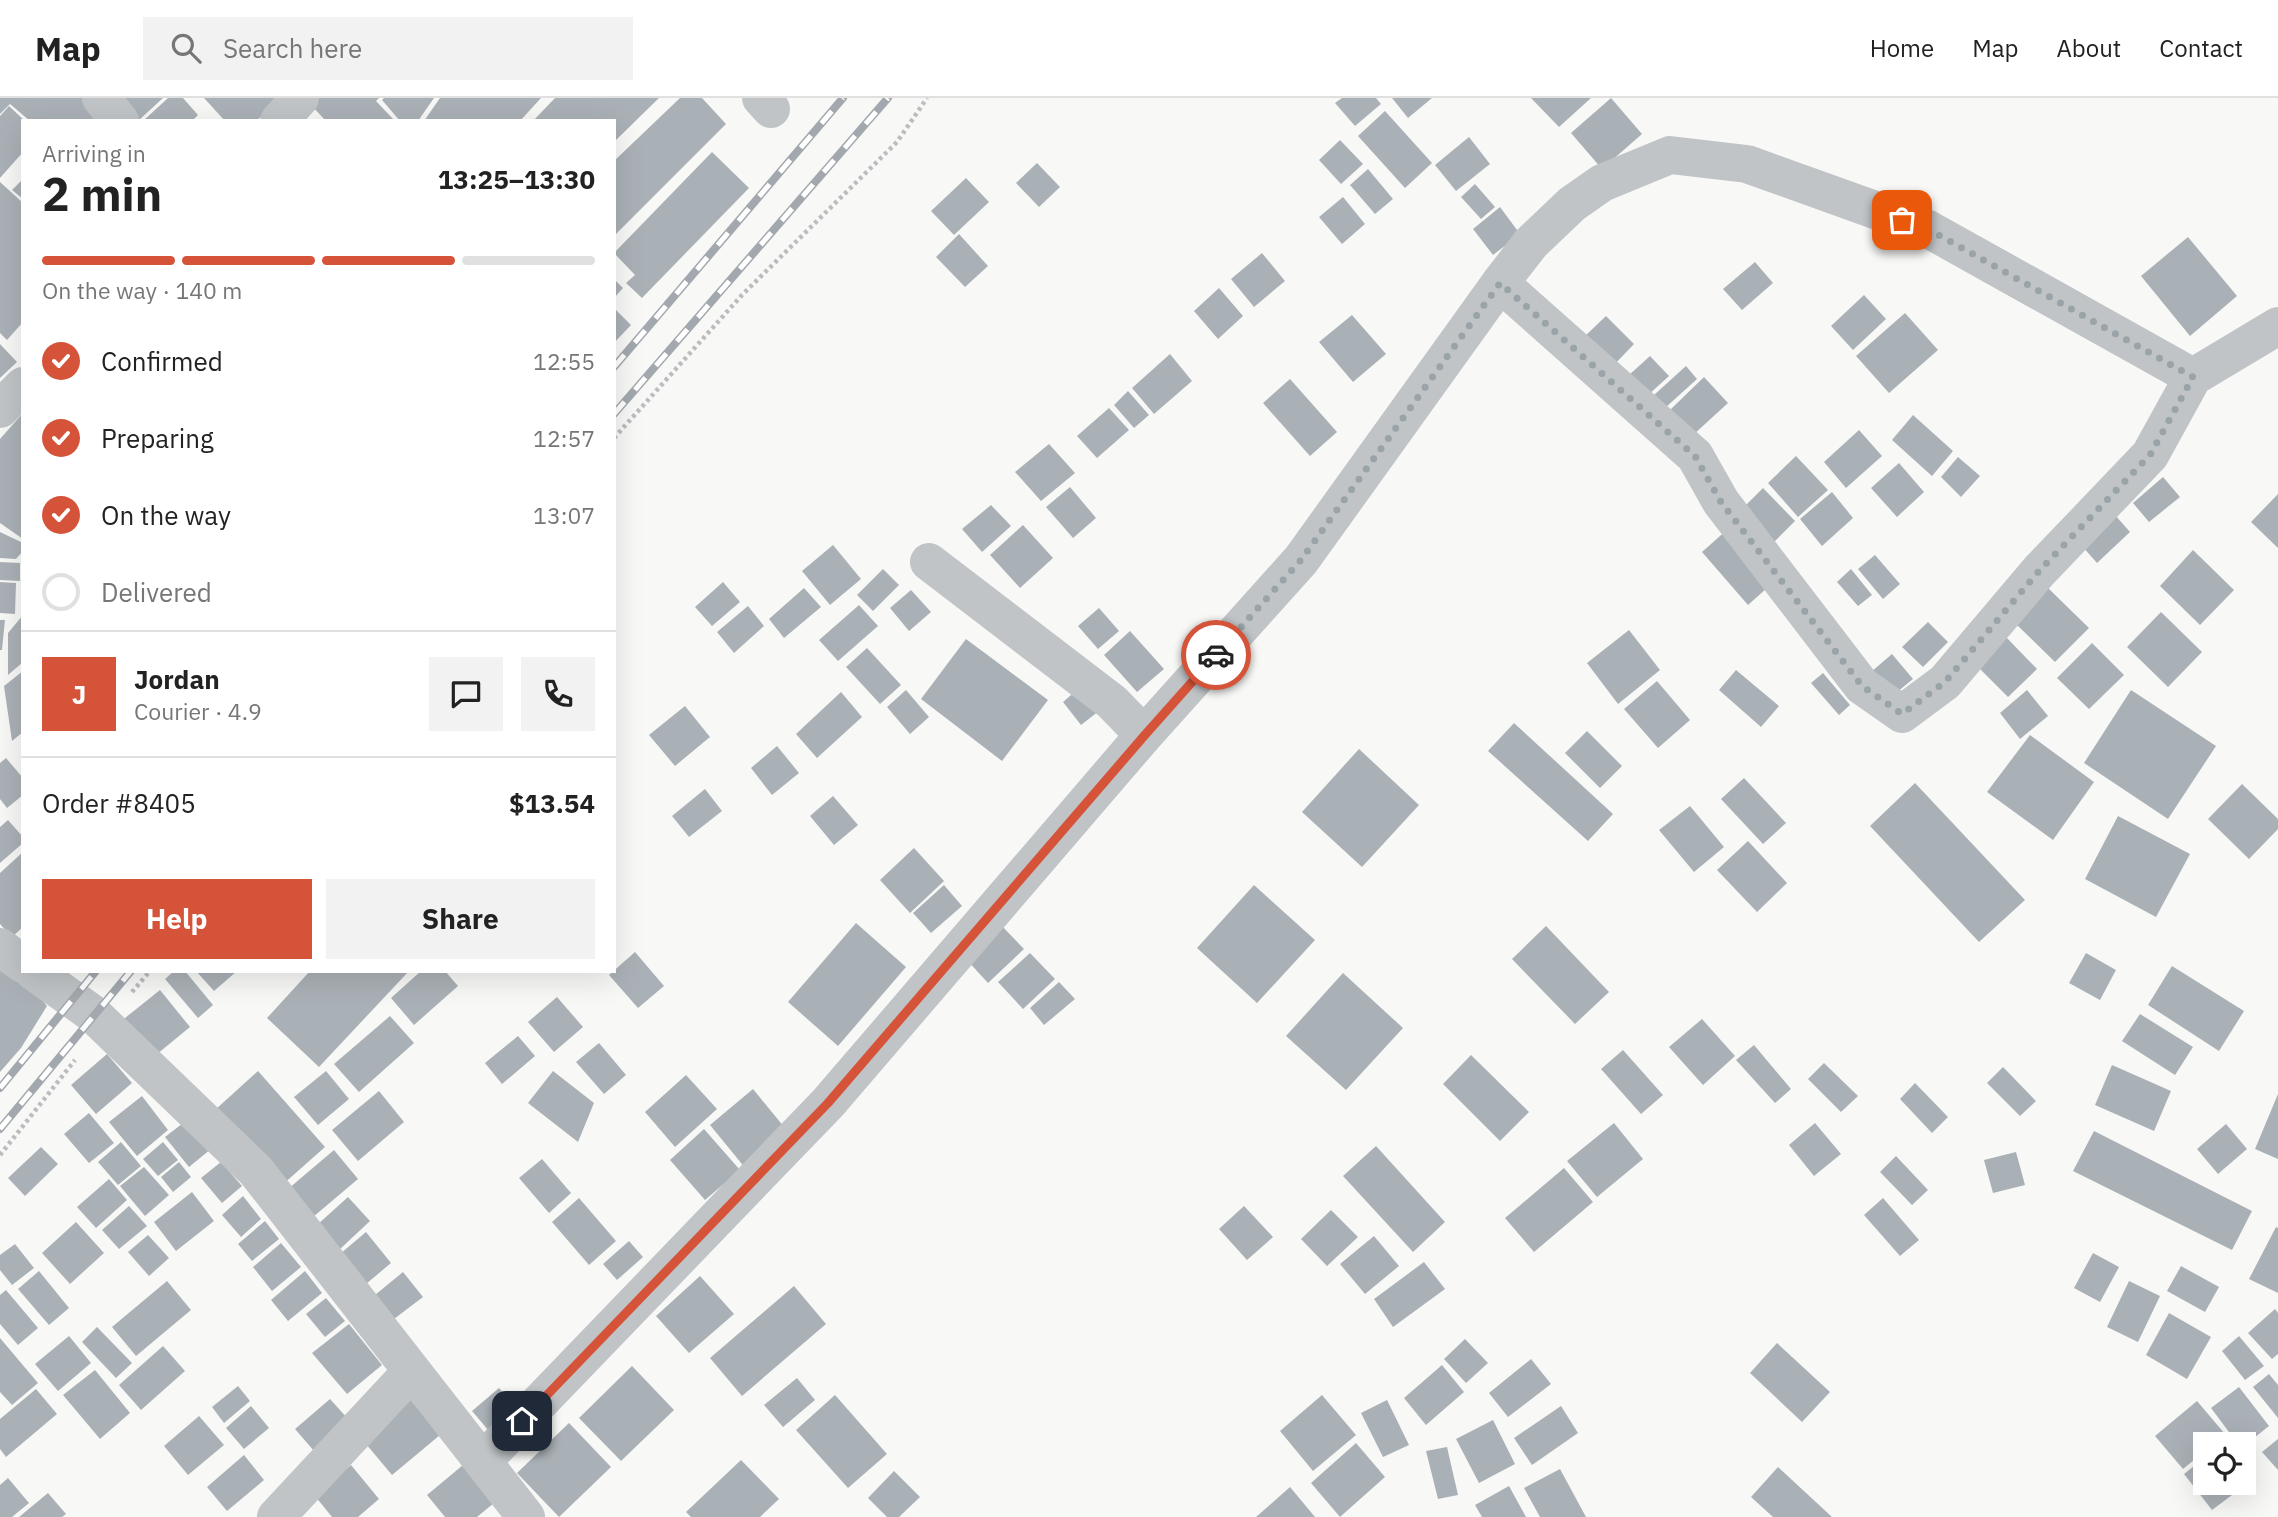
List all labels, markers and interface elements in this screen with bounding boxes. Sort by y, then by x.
search box [143,17,633,80]
text: Map [35,27,101,70]
icon: search [167,29,205,67]
text: Search here [223,31,362,65]
text: Home [1870,32,1934,64]
text: Map [1972,32,2018,64]
text: About [2056,32,2121,64]
text: Contact [2159,32,2243,64]
text: Arriving in [42,138,146,168]
text: 13:25–13:30 [438,162,595,196]
text: 2 min [42,164,162,224]
pin [1872,190,1932,250]
icon: bag [1883,201,1921,239]
text: On the way · 140 m [42,275,242,305]
icon: check [42,342,80,380]
text: Confirmed [101,344,223,378]
text: 12:55 [533,346,595,376]
icon: check [42,419,80,457]
text: Preparing [101,421,214,455]
text: 12:57 [533,423,595,453]
icon: check [42,496,80,534]
text: On the way [101,498,231,532]
text: 13:07 [533,500,595,530]
text: Delivered [101,575,212,609]
courier [1181,620,1251,690]
icon: car [1197,636,1235,674]
button: chat [429,657,503,731]
button: phone [521,657,595,731]
text: Jordan [134,662,220,696]
text: J [72,677,86,711]
text: Courier · 4.9 [134,696,262,726]
text: Order #8405 [42,786,196,820]
text: $13.54 [509,786,595,820]
button: Help [42,879,312,959]
button: Share [326,879,595,959]
pin [492,1391,552,1451]
icon: home [503,1402,541,1440]
map controls [2193,1432,2256,1495]
button: locate [2193,1432,2256,1495]

